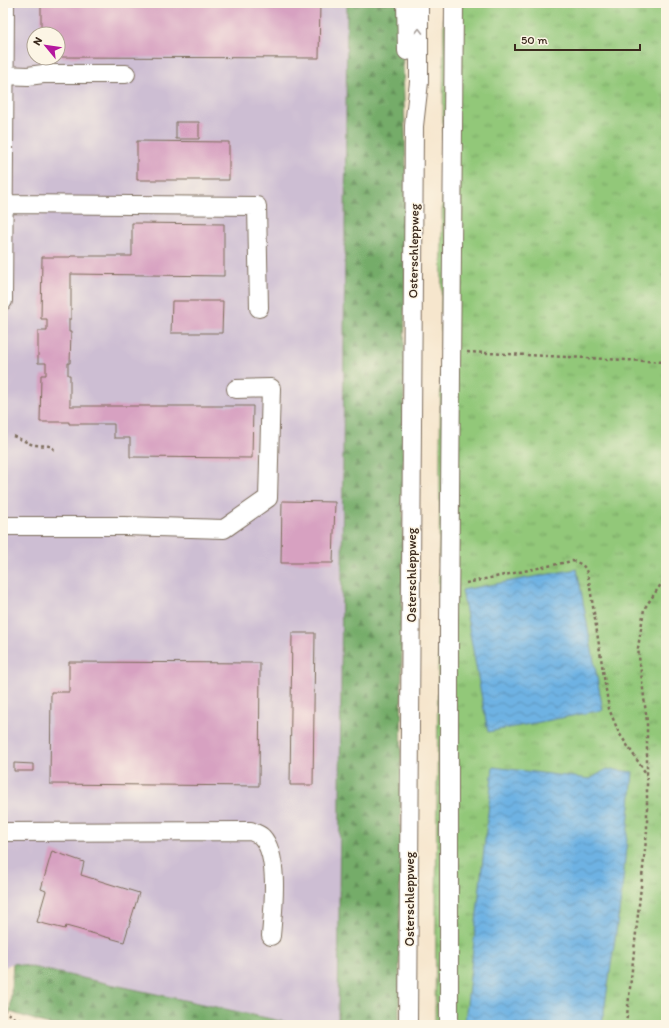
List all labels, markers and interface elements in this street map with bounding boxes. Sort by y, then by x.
north arrow [26,26,66,66]
scale bar [515,26,640,52]
one-way arrow [415,28,423,34]
text: 50 m [521,33,547,47]
text: N [30,35,45,48]
street label: Osterschleppweg [405,203,422,299]
street label: Osterschleppweg [404,527,419,622]
street label: Osterschleppweg [402,851,417,946]

